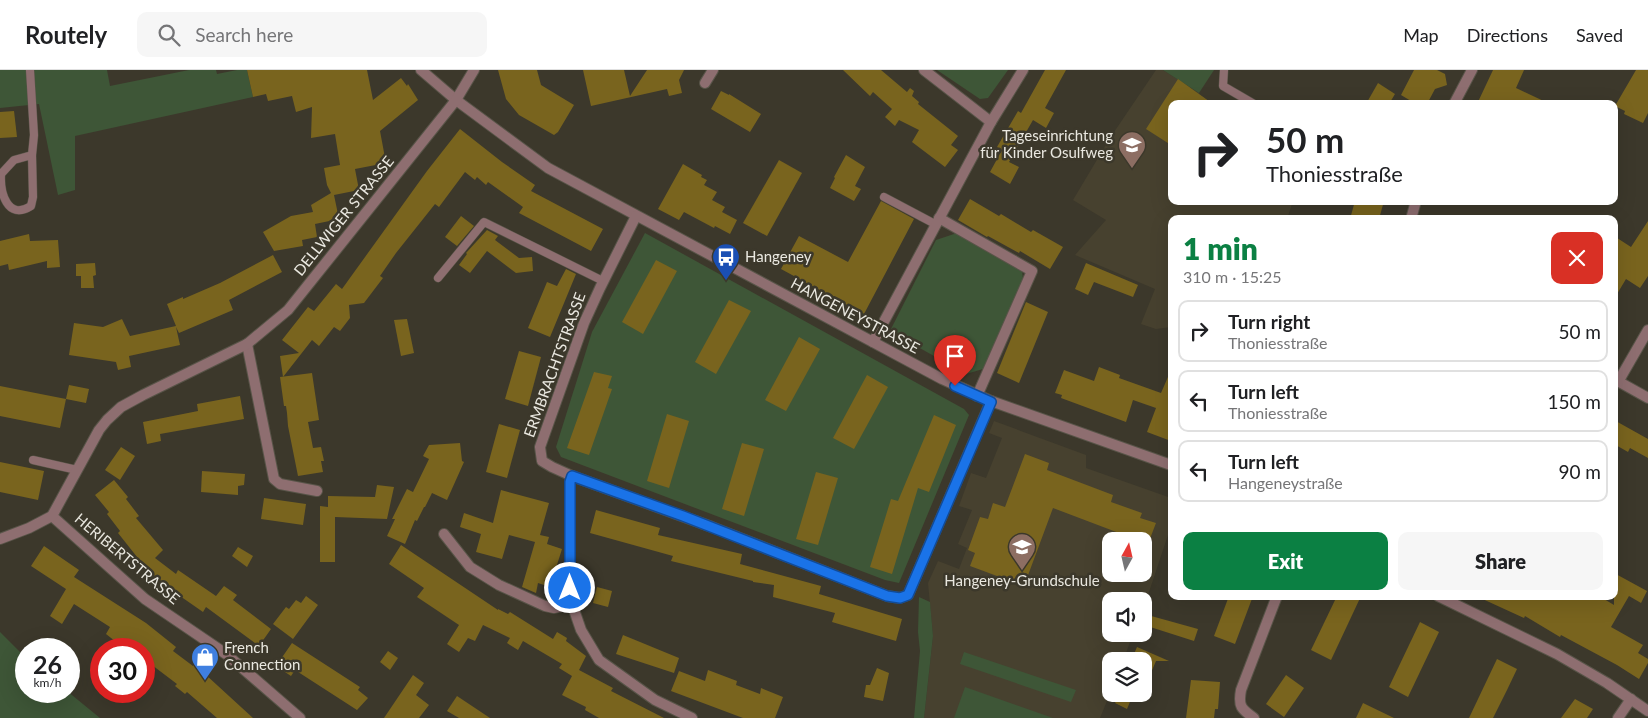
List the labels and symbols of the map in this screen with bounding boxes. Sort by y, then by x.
place label: Tageseinrichtung für Kinder Osulfweg [980,126,1113,161]
school or university icon: Tageseinrichtung für Kinder Osulfweg [1117,130,1147,169]
street label: DELLWIGER STRASSE [289,152,397,279]
bus stop icon: Hangeney [711,242,741,281]
place label: Hangeney [745,247,812,265]
street label: HANGENEYSTRASSE [788,274,923,357]
street label: ERMBRACHTSTRASSE [519,290,589,439]
pin [934,335,976,386]
street label: HERIBERTSTRASSE [72,509,184,607]
school or university icon: Hangeney-Grundschule [1007,532,1037,571]
north arrow [1102,532,1152,582]
position arrow [543,561,595,613]
place label: Hangeney-Grundschule [944,571,1100,589]
speed limit sign: 30 [90,638,155,703]
place label: French Connection [224,638,300,673]
shop icon: French Connection [190,642,220,681]

